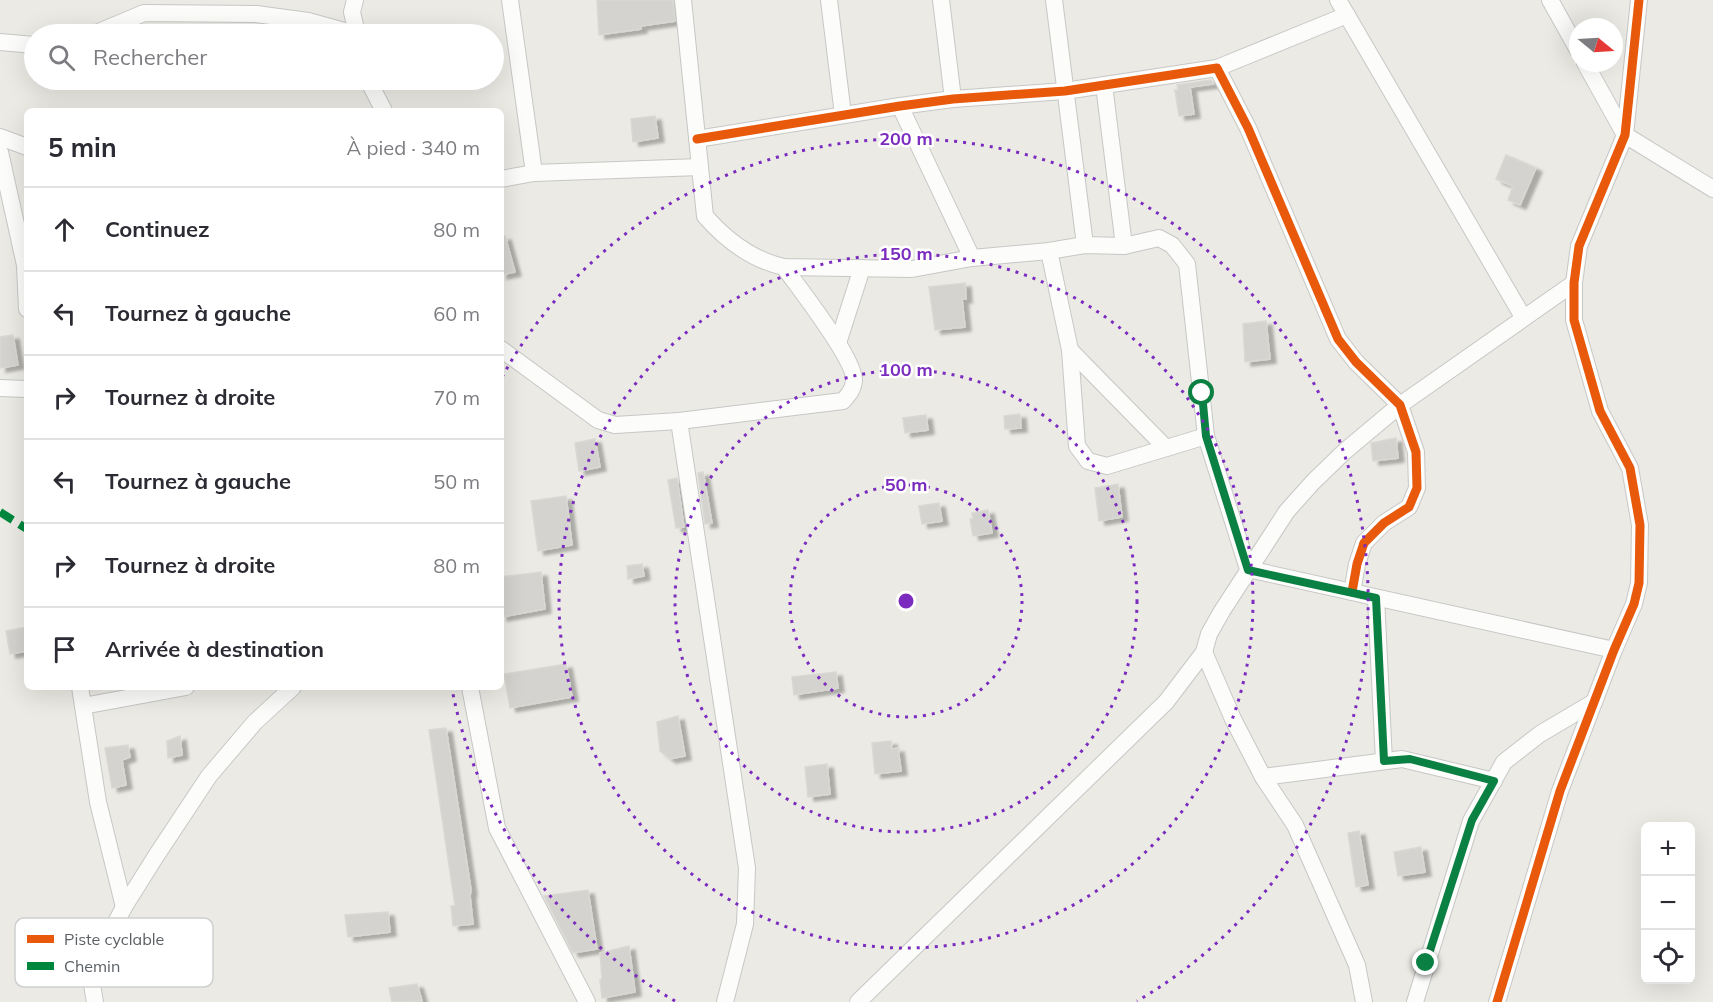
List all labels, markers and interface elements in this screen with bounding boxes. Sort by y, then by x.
north arrow [1569,18,1623,72]
search box [24,24,504,90]
icon: search [45,41,78,74]
text: Rechercher [93,43,207,71]
text: 200 m [879,127,933,150]
text: 5 min [48,131,117,164]
text: À pied · 340 m [347,135,480,160]
icon: ahead [48,213,81,246]
text: Continuez [105,215,210,243]
text: 80 m [433,217,480,242]
text: 150 m [879,242,933,265]
icon: left [48,297,81,330]
text: Tournez à gauche [105,299,291,327]
text: 60 m [433,301,480,326]
text: 100 m [879,358,933,381]
route start [1188,379,1214,405]
icon: right [48,381,81,414]
text: Tournez à droite [105,383,275,411]
text: 70 m [433,385,480,410]
icon: left [48,465,81,498]
text: Tournez à gauche [105,467,291,495]
text: 50 m [433,469,480,494]
text: 50 m [885,473,927,496]
icon: right [48,549,81,582]
text: Tournez à droite [105,551,275,579]
text: 80 m [433,553,480,578]
centre of rings [896,591,916,611]
icon: arrive [48,633,81,666]
text: Arrivée à destination [105,635,324,663]
map controls [1641,822,1695,984]
button: + [1641,822,1695,876]
button: − [1641,876,1695,930]
legend [15,918,213,987]
text: Piste cyclable [64,929,164,949]
button: locate [1641,930,1695,984]
route end [1412,949,1438,975]
text: Chemin [64,956,120,976]

